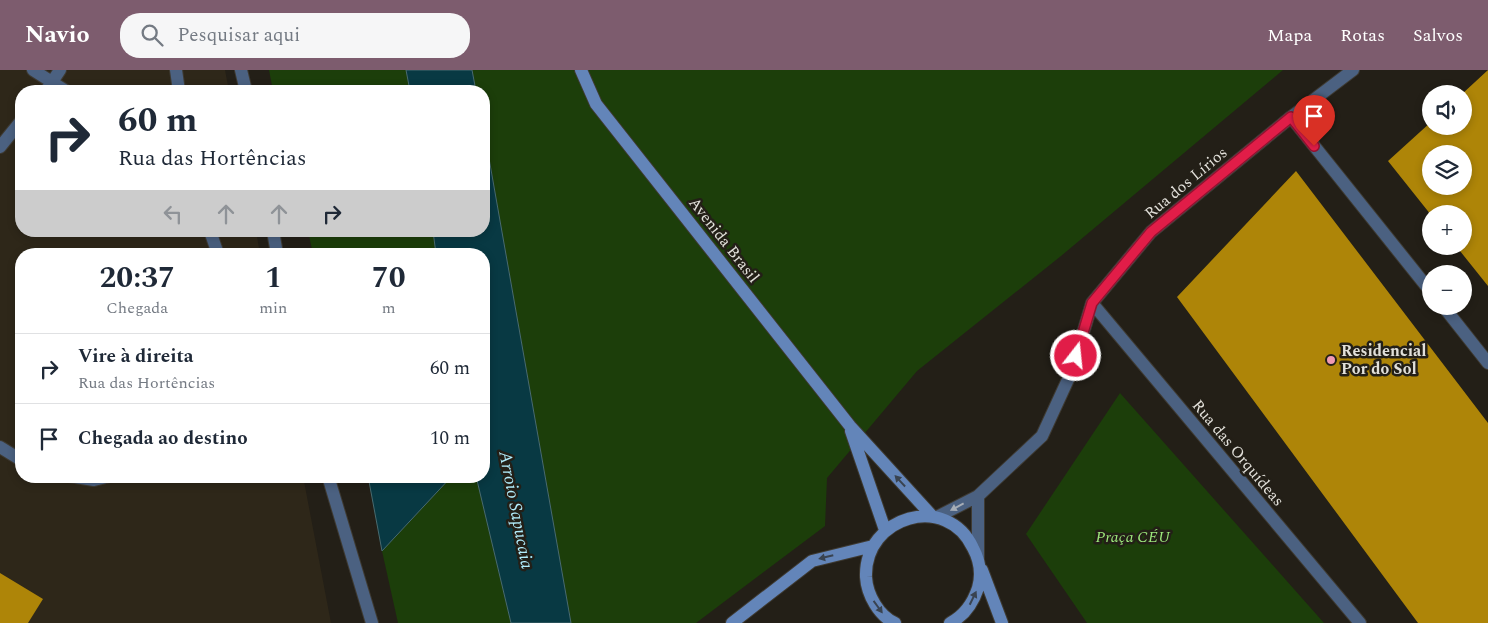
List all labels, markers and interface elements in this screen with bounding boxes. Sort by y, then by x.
search box [120,13,470,58]
text: Navio [25,17,90,53]
icon: search [138,21,166,49]
text: Pesquisar aqui [178,21,300,50]
text: Mapa [1267,22,1312,49]
text: Rotas [1340,22,1385,49]
text: Salvos [1413,22,1463,49]
map controls [1422,85,1472,315]
button: sound [1422,85,1472,135]
text: 60 m [118,94,198,147]
pin [1293,95,1335,146]
icon: arrive [1300,102,1328,130]
icon: right [35,105,100,170]
street label: Rua dos Lírios [1139,141,1233,225]
text: Rua das Hortências [118,142,307,175]
button: layers [1422,145,1472,195]
street label: Avenida Brasil [683,192,765,288]
icon: left [159,200,187,228]
icon: ahead [212,200,240,228]
icon: ahead [265,200,293,228]
icon: right [318,200,346,228]
button: + [1422,205,1472,255]
text: 20:37 [99,255,175,301]
text: 1 [265,255,282,301]
text: 70 [372,255,406,301]
button: − [1422,265,1472,315]
text: Chegada [106,296,168,320]
text: min [259,296,287,320]
text: m [382,296,396,320]
position arrow [1049,329,1101,381]
place label: Residencial Por do Sol [1341,339,1426,381]
text: Vire à direita [78,342,194,371]
text: 60 m [430,354,470,383]
marker: Residencial Por do Sol [1325,354,1337,366]
icon: right [35,355,63,383]
text: Rua das Hortências [78,371,215,395]
street label: Rua das Orquídeas [1186,394,1290,512]
text: Chegada ao destino [78,424,248,453]
text: 10 m [430,424,470,453]
icon: arrive [35,425,63,453]
water label: Arroio Sapucaia [491,448,541,571]
one-way arrow [894,475,906,487]
one-way arrow [950,503,965,511]
park label: Praça CÉU [1095,525,1171,549]
one-way arrow [819,553,834,561]
one-way arrow [969,591,977,605]
one-way arrow [873,600,883,614]

